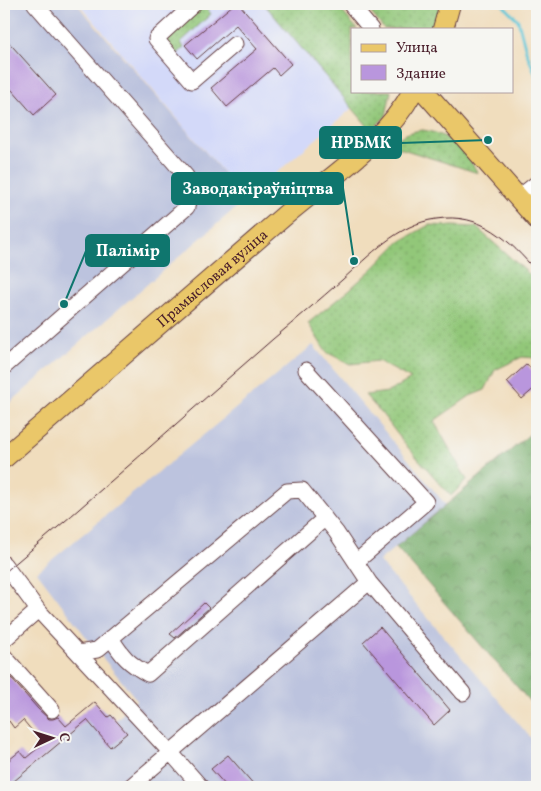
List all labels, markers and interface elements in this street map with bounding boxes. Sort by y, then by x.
legend [351,28,514,92]
text: Улица [396,38,438,59]
text: Здание [396,64,446,85]
callout: НРБМК [320,127,401,158]
text: НРБМК [331,133,391,155]
callout: Заводакіраўніцтва [172,173,343,204]
text: Заводакіраўніцтва [183,179,334,201]
street label: Прамысловая вуліца [153,225,273,333]
callout: Палімір [86,235,169,266]
text: Палімір [96,241,160,263]
north arrow [28,714,78,764]
text: С [54,732,73,742]

